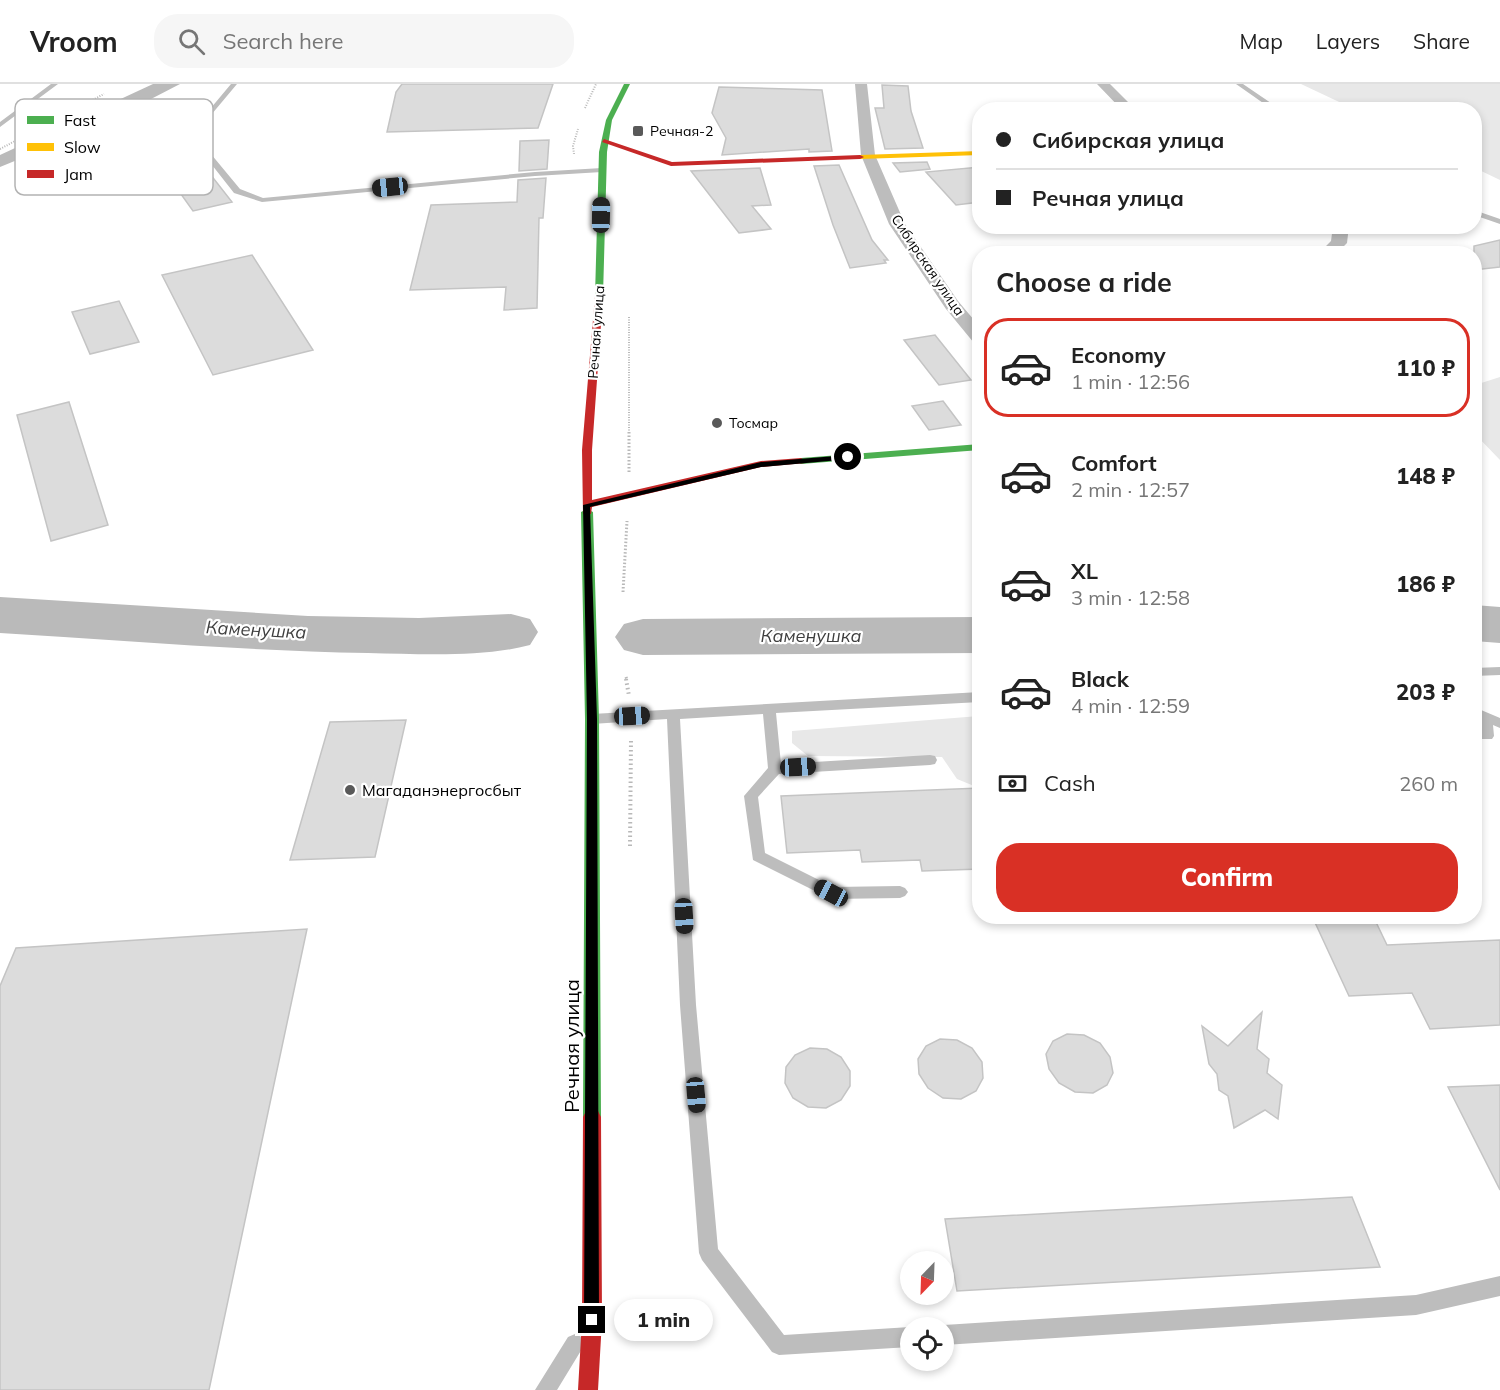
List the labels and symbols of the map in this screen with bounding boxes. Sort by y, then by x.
legend [15,99,213,195]
text: Fast [64,110,96,130]
place label: Речная-2 [650,122,714,140]
marker: Речная-2 [631,124,645,138]
text: Slow [64,137,101,157]
text: Jam [64,164,93,184]
car [371,176,409,198]
car [592,197,610,233]
street label: Сибирская улица [887,211,969,319]
street label: Речная улица [584,285,608,379]
place label: Тосмар [729,414,778,432]
marker: Тосмар [710,416,724,430]
route start [834,443,861,470]
water label: Каменушка [205,615,307,644]
water label: Каменушка [761,624,861,647]
car [614,706,650,726]
car [780,757,816,777]
place label: Магаданэнергосбыт [362,780,522,800]
marker: Магаданэнергосбыт [343,783,357,797]
car [811,877,851,909]
car [674,898,694,934]
street label: Речная улица [559,979,584,1113]
car [685,1076,707,1114]
north arrow [900,1251,954,1305]
callout: 1 min [613,1299,712,1341]
route end [578,1306,605,1333]

